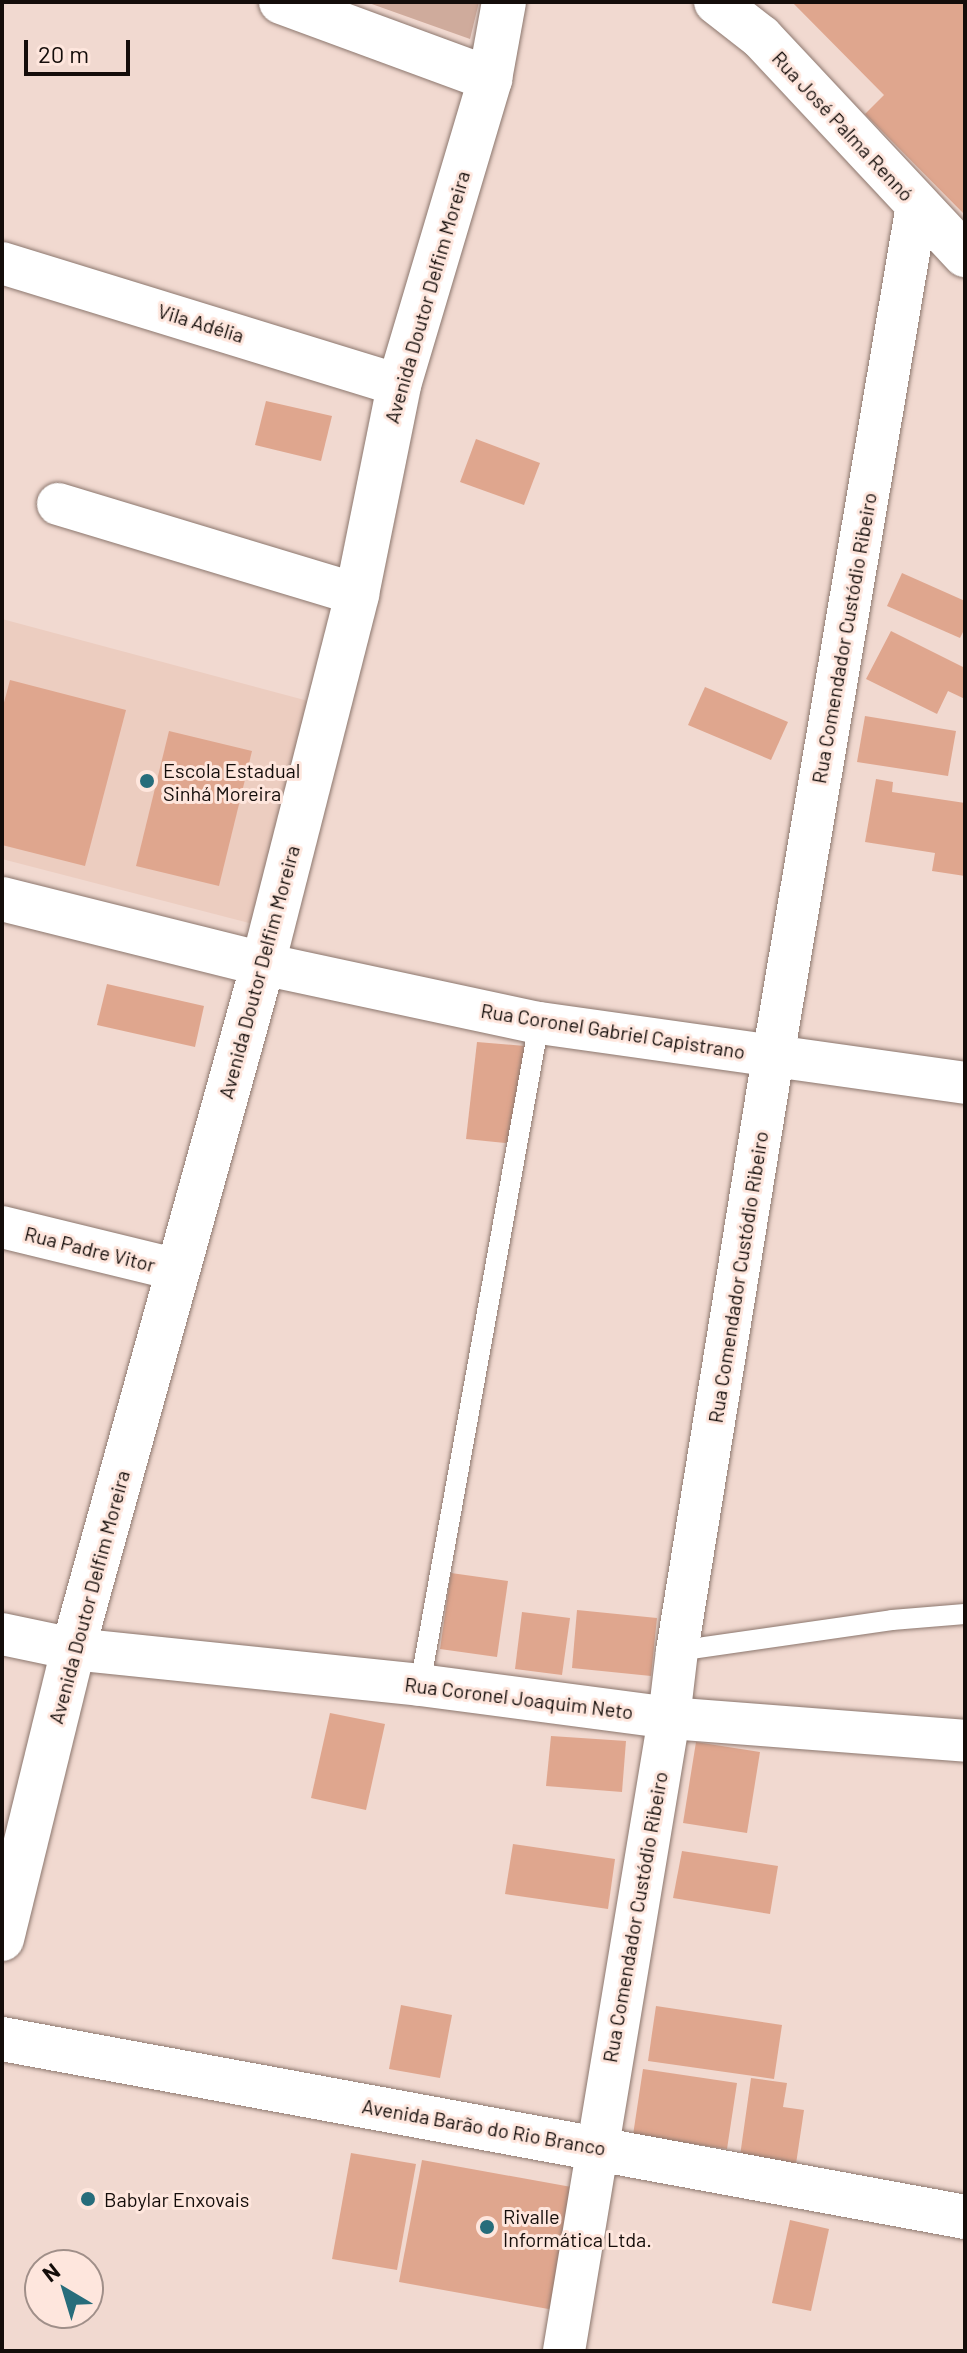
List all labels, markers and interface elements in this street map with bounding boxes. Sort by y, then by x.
scale bar [28,24,134,74]
text: 20 m [38,39,89,68]
street label: Rua José Palma Rennó [767,46,919,206]
street label: Avenida Doutor Delfim Moreira [379,168,475,426]
street label: Vila Adélia [155,299,247,347]
street label: Rua Comendador Custódio Ribeiro [807,491,881,785]
place label: Escola Estadual Sinhá Moreira [163,758,300,805]
marker: Escola Estadual Sinhá Moreira [138,772,156,790]
street label: Avenida Doutor Delfim Moreira [214,843,304,1101]
street label: Rua Coronel Gabriel Capistrano [479,998,747,1064]
street label: Rua Comendador Custódio Ribeiro [703,1129,773,1425]
street label: Rua Padre Vitor [22,1221,158,1277]
street label: Avenida Doutor Delfim Moreira [44,1468,134,1726]
street label: Rua Coronel Joaquim Neto [403,1672,635,1724]
street label: Rua Comendador Custódio Ribeiro [598,1770,672,2064]
street label: Avenida Barão do Rio Branco [360,2094,608,2160]
place label: Babylar Enxovais [104,2187,249,2211]
marker: Babylar Enxovais [79,2190,97,2208]
place label: Rivalle Informática Ltda. [503,2204,652,2251]
marker: Rivalle Informática Ltda. [478,2218,496,2236]
north arrow [24,2249,104,2329]
text: N [37,2257,64,2286]

